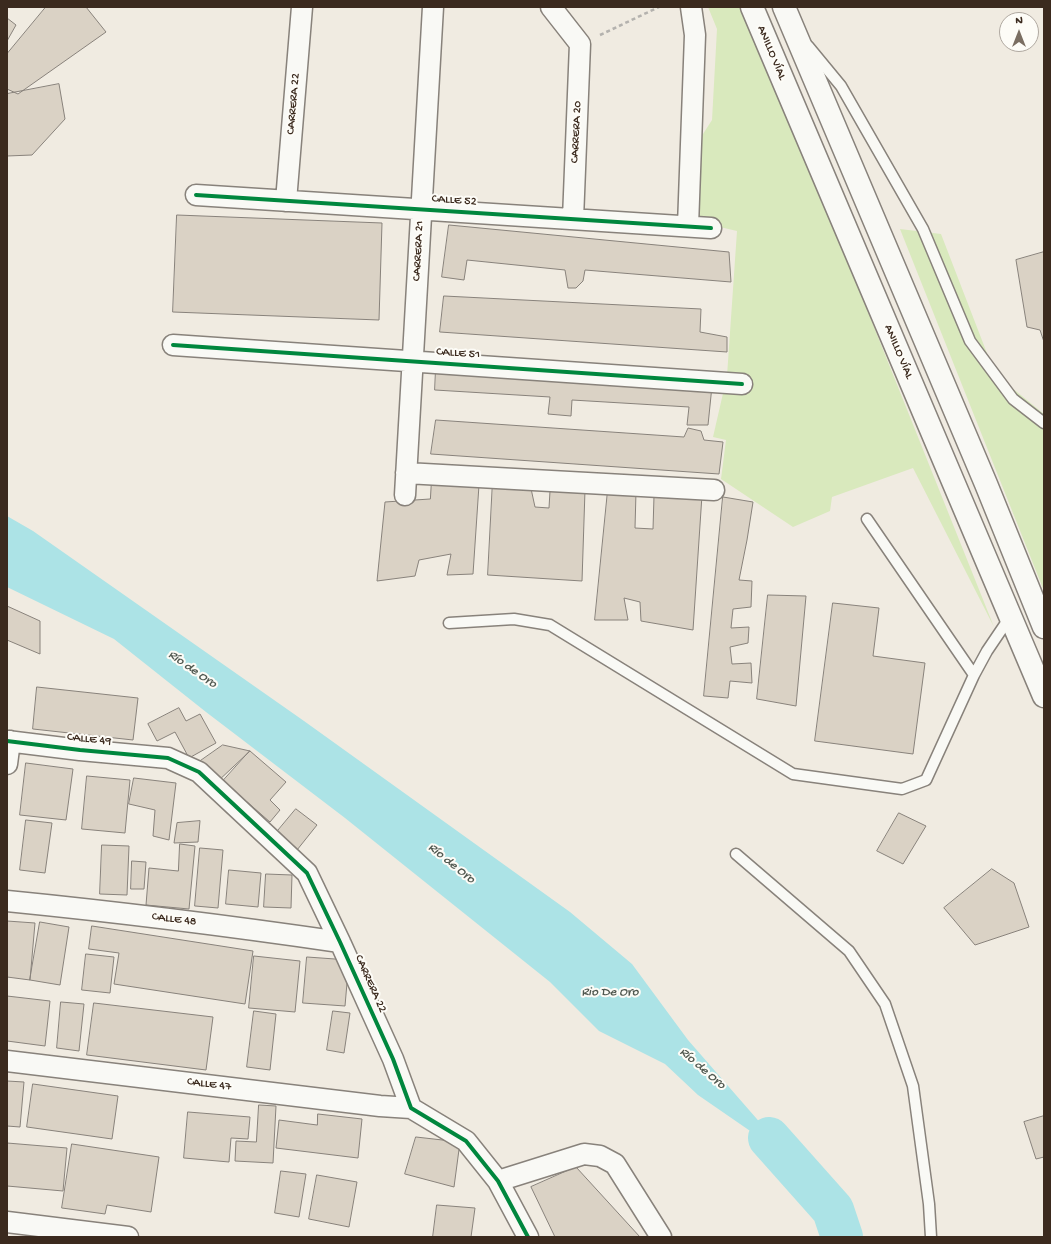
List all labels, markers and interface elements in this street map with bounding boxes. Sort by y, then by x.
north arrow [999,12,1039,52]
text: N [1015,15,1023,27]
street label: ANILLO VÍAL [753,24,789,82]
street label: CARRERA 22 [284,73,304,135]
street label: CARRERA 20 [568,100,586,164]
street label: CALLE 52 [431,192,477,210]
street label: CARRERA 21 [410,220,428,282]
street label: ANILLO VÍAL [880,323,916,381]
street label: CALLE 51 [436,345,480,363]
water label: Río de Oro [165,648,219,692]
street label: CALLE 49 [66,731,112,749]
water label: Río de Oro [424,840,478,888]
street label: CALLE 48 [151,910,197,930]
street label: CARRERA 22 [351,953,389,1015]
water label: Rio De Oro [582,985,638,1001]
water label: Río de Oro [676,1045,728,1093]
street label: CALLE 47 [186,1075,232,1095]

